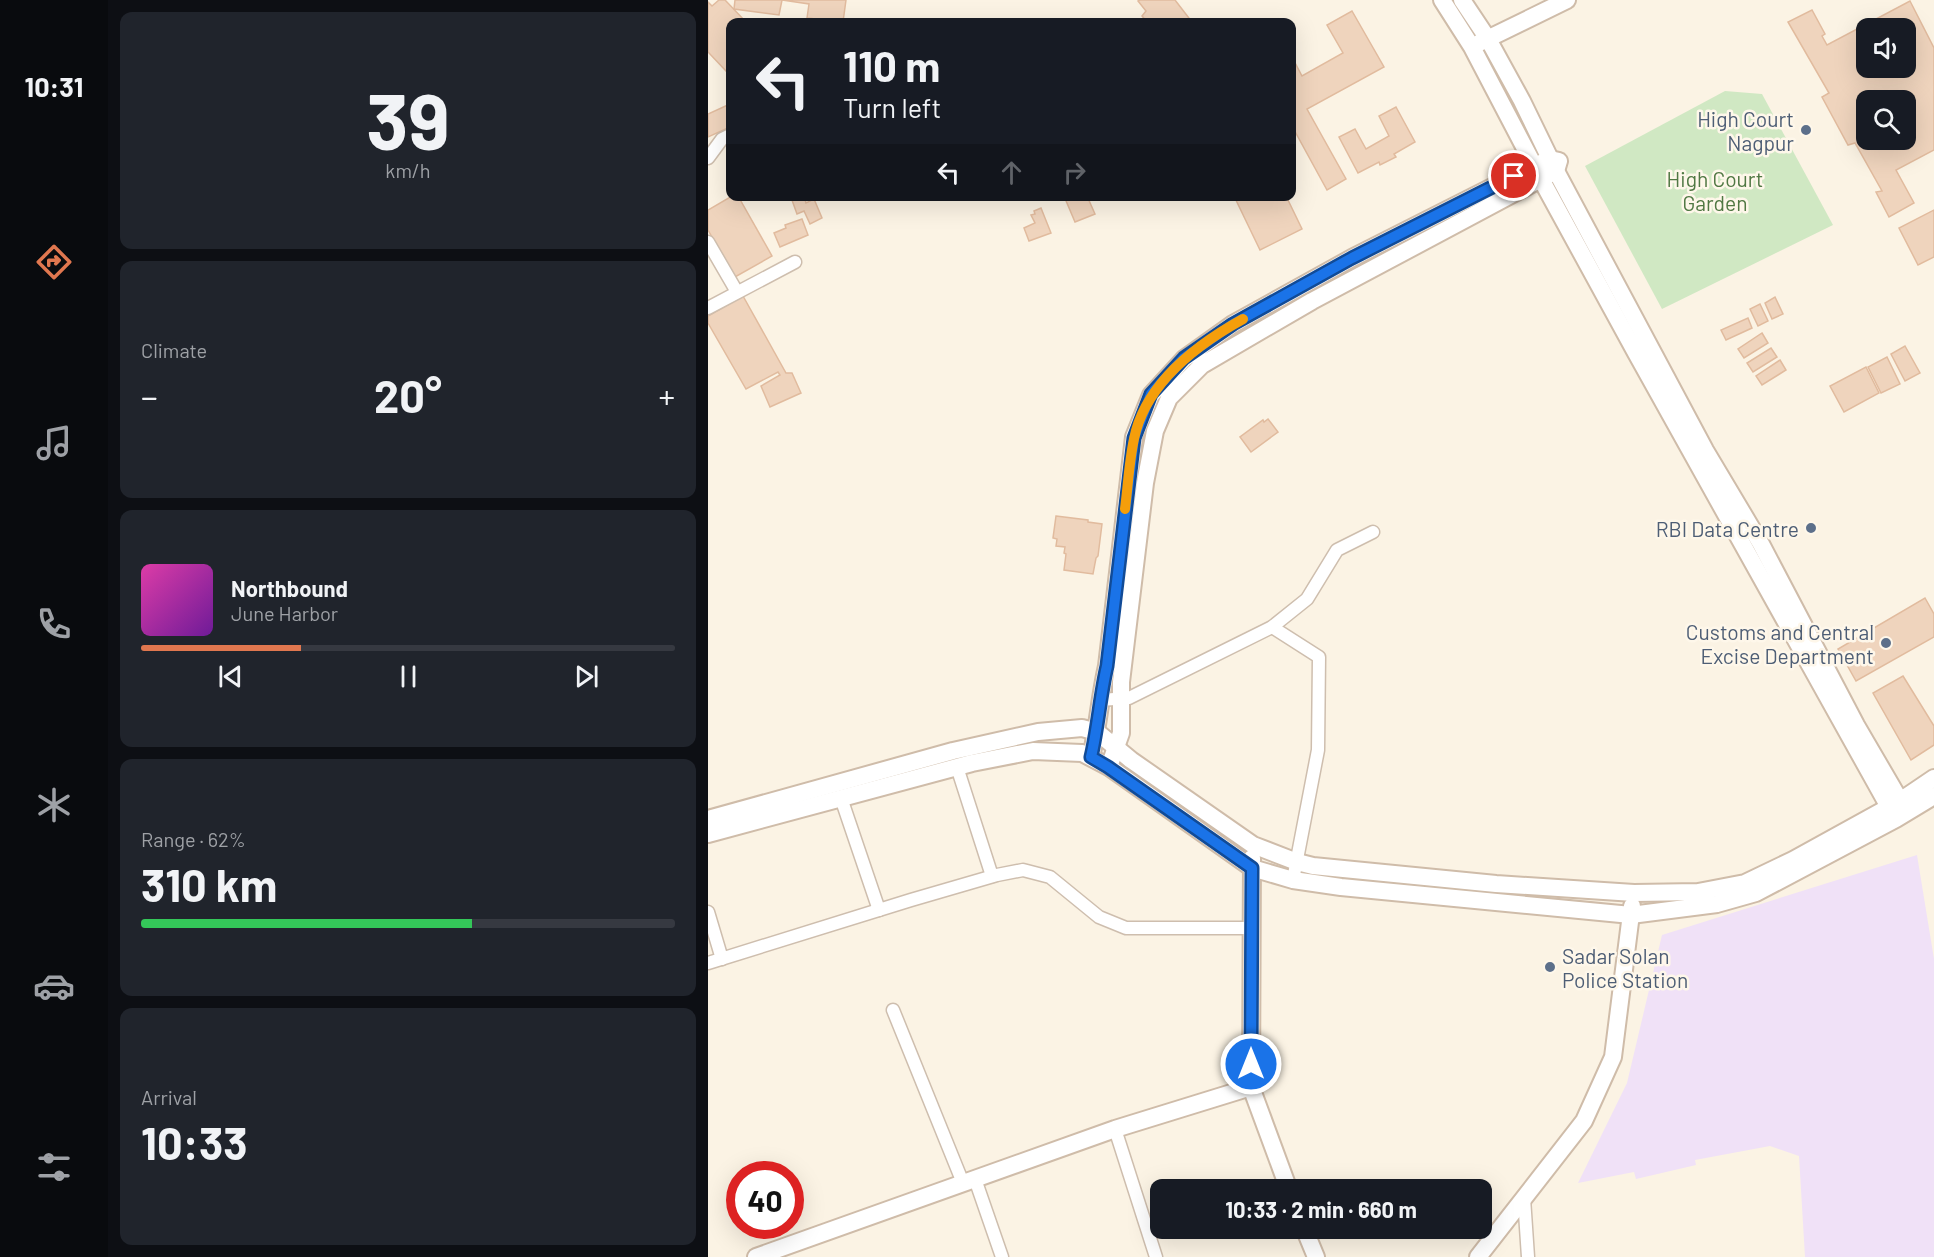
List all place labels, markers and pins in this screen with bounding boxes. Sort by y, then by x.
place label: High Court Nagpur [1697,106,1794,155]
marker: High Court Nagpur [1799,123,1813,137]
pin [1488,150,1539,201]
place label: RBI Data Centre [1656,516,1799,541]
marker: RBI Data Centre [1804,521,1818,535]
place label: Customs and Central Excise Department [1686,619,1874,668]
marker: Customs and Central Excise Department [1879,636,1893,650]
place label: Sadar Solan Police Station [1562,943,1688,992]
marker: Sadar Solan Police Station [1543,960,1557,974]

